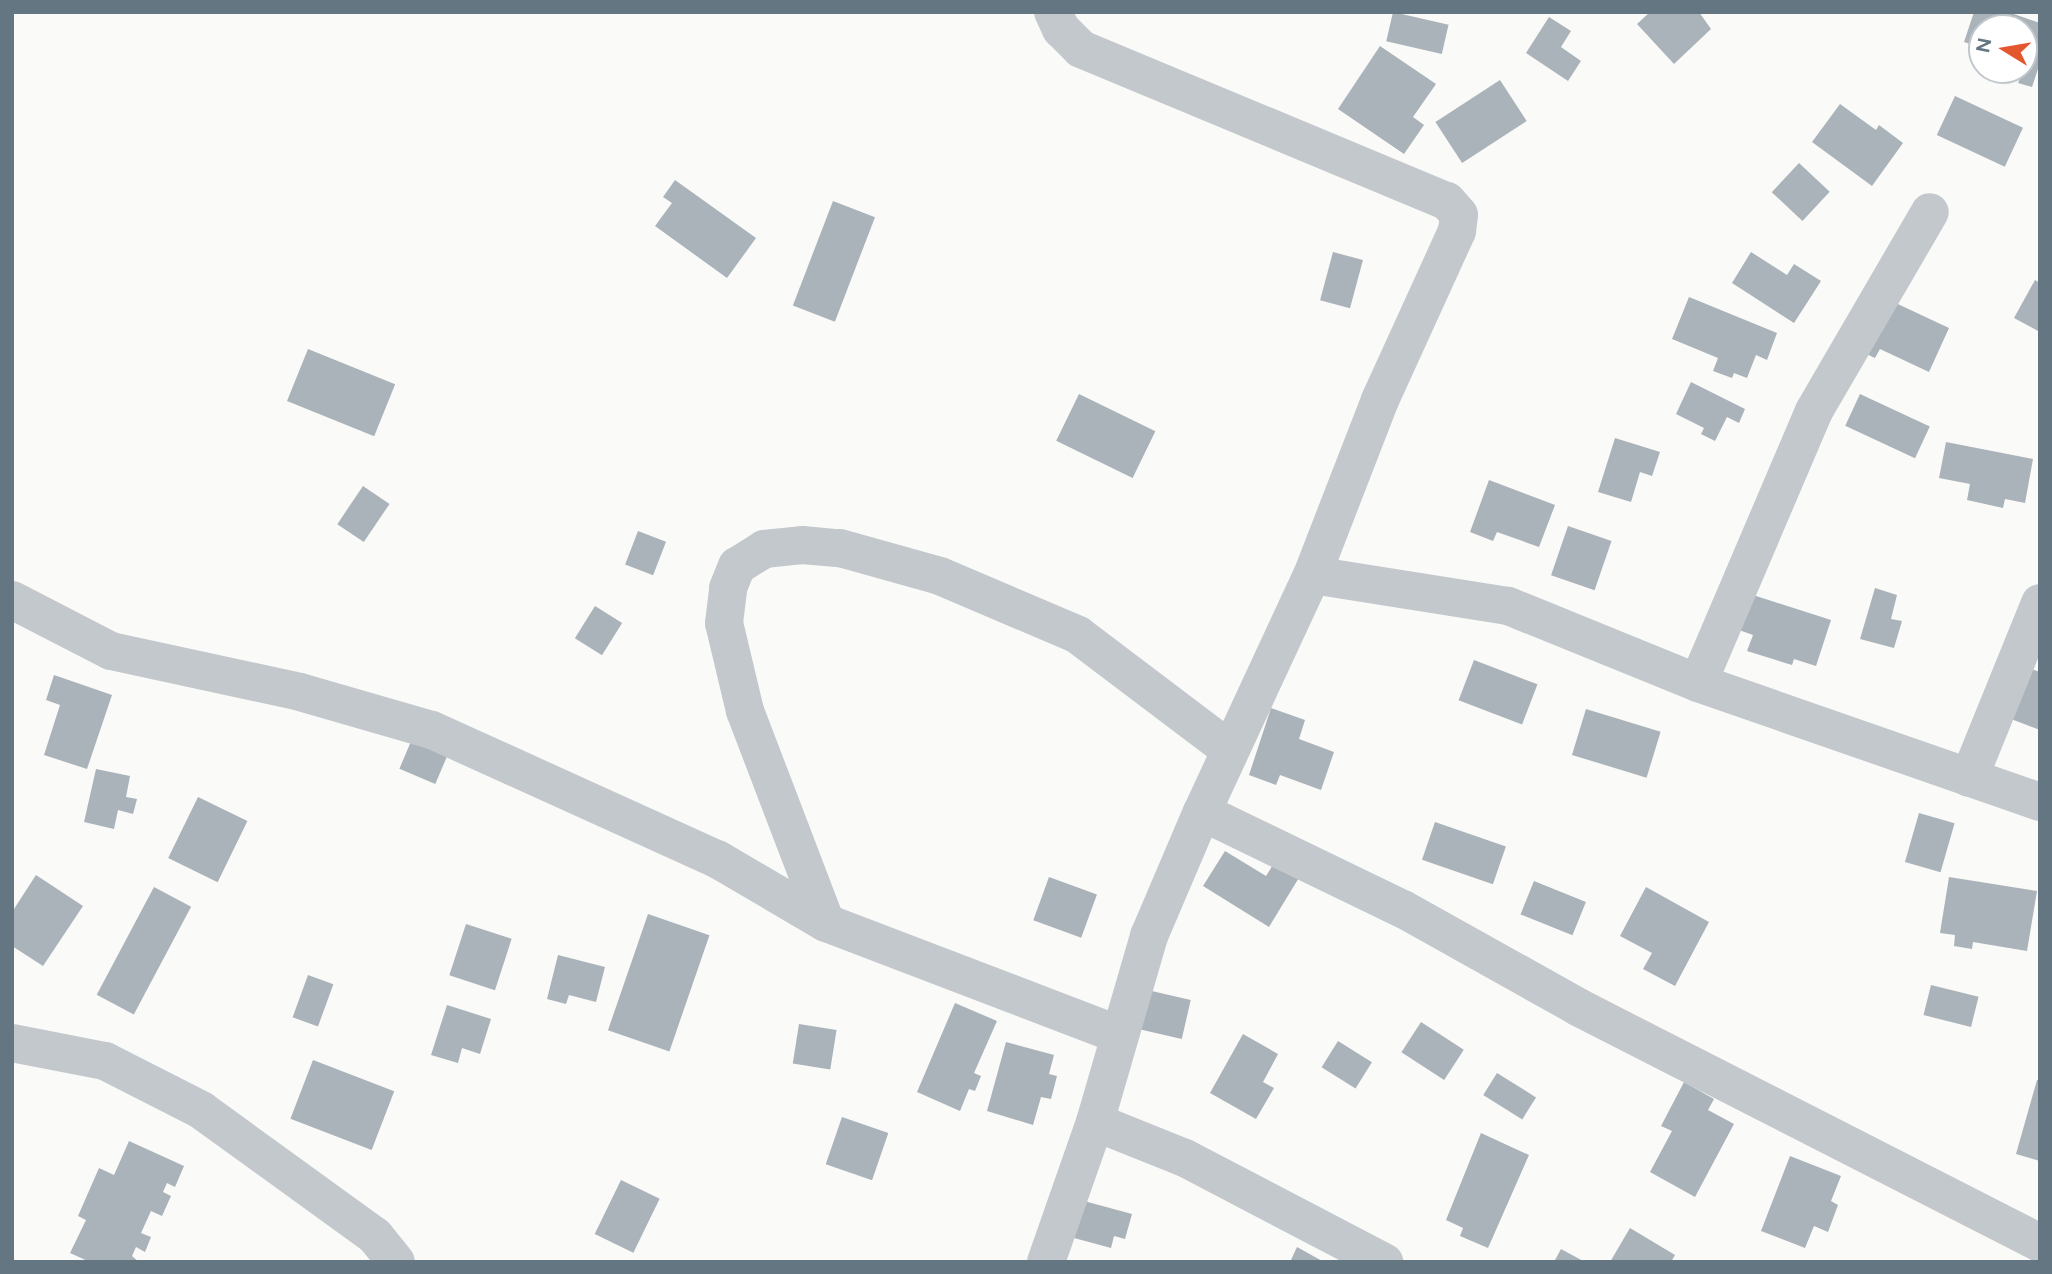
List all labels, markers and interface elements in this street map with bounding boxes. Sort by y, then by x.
north arrow [1968,14,2038,84]
text: N [1971,36,1997,55]

